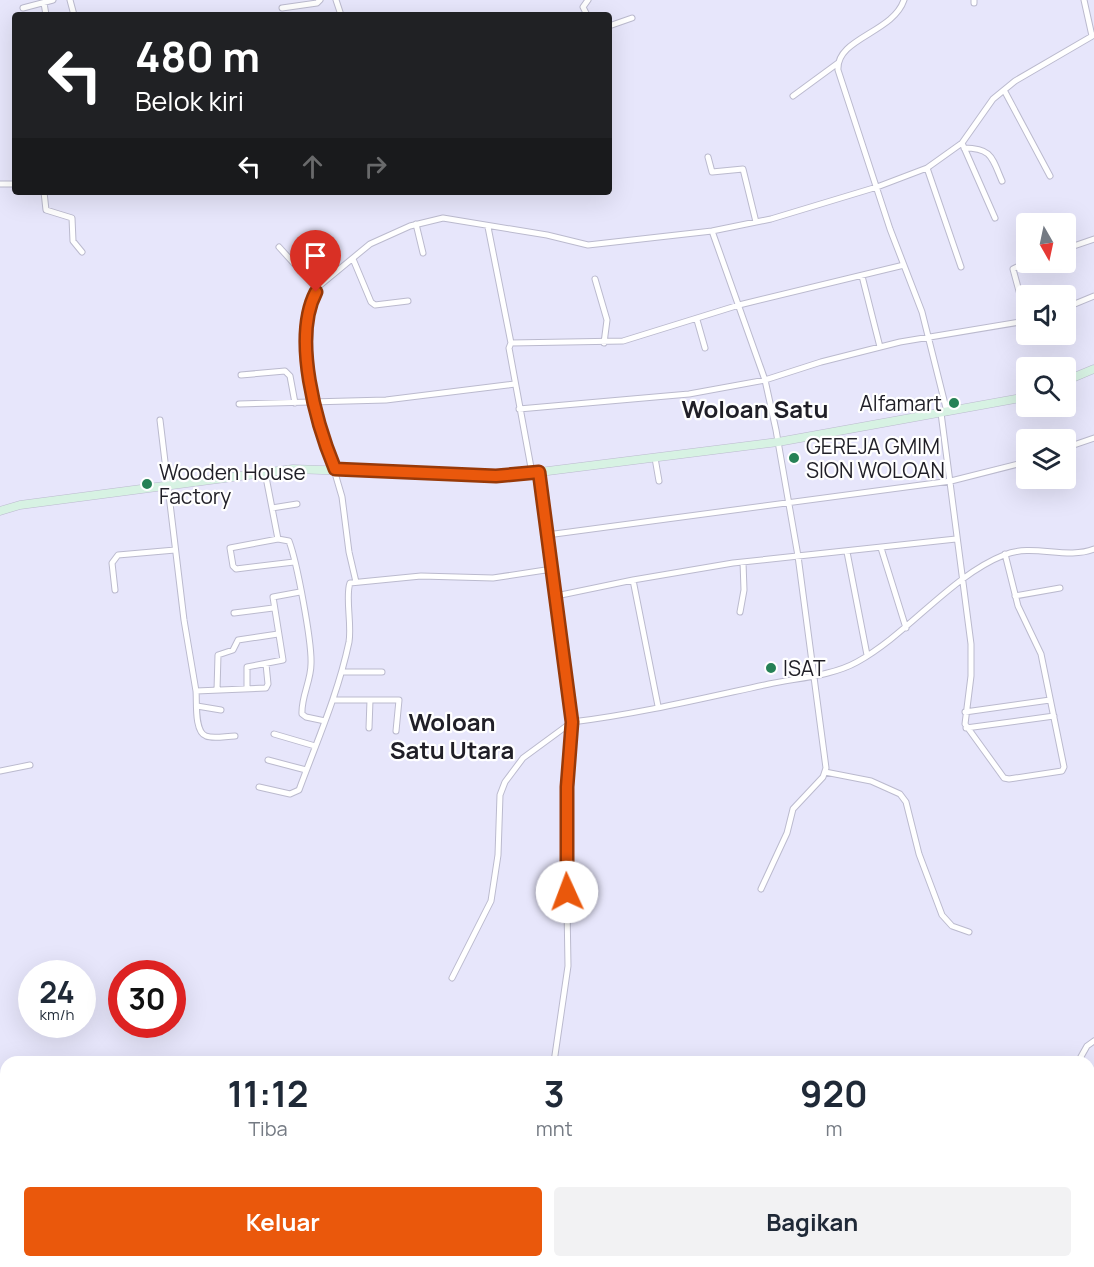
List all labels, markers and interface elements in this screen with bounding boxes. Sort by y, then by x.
text: 480 m [135,27,260,85]
icon: left [36,36,114,114]
text: Belok kiri [135,82,244,119]
icon: left [233,150,266,183]
icon: ahead [296,150,329,183]
icon: right [359,150,392,183]
north arrow [1016,213,1076,273]
map controls [1016,213,1076,489]
pin [290,230,341,292]
icon: arrive [299,239,332,272]
button: sound [1016,285,1076,345]
button: search [1016,357,1076,417]
place label: Alfamart [860,389,942,417]
district label: Woloan Satu [681,392,829,425]
marker: Alfamart [947,396,961,410]
button: layers [1016,429,1076,489]
place label: GEREJA GMIM SION WOLOAN [806,432,945,484]
marker: GEREJA GMIM SION WOLOAN [787,451,801,465]
place label: Wooden House Factory [159,458,306,510]
marker: Wooden House Factory [140,477,154,491]
place label: ISAT [783,654,826,682]
marker: ISAT [764,661,778,675]
district label: Woloan Satu Utara [390,705,514,766]
position arrow [535,860,599,924]
speed limit sign: 30 [108,960,186,1038]
text: 24 [39,971,75,1012]
text: km/h [40,1004,74,1025]
text: 11:12 [227,1069,308,1118]
text: 3 [544,1069,565,1118]
text: 920 [800,1069,868,1118]
text: Tiba [248,1115,288,1142]
text: mnt [536,1115,573,1142]
text: m [825,1115,842,1142]
button: Keluar [24,1187,542,1256]
button: Bagikan [554,1187,1071,1256]

